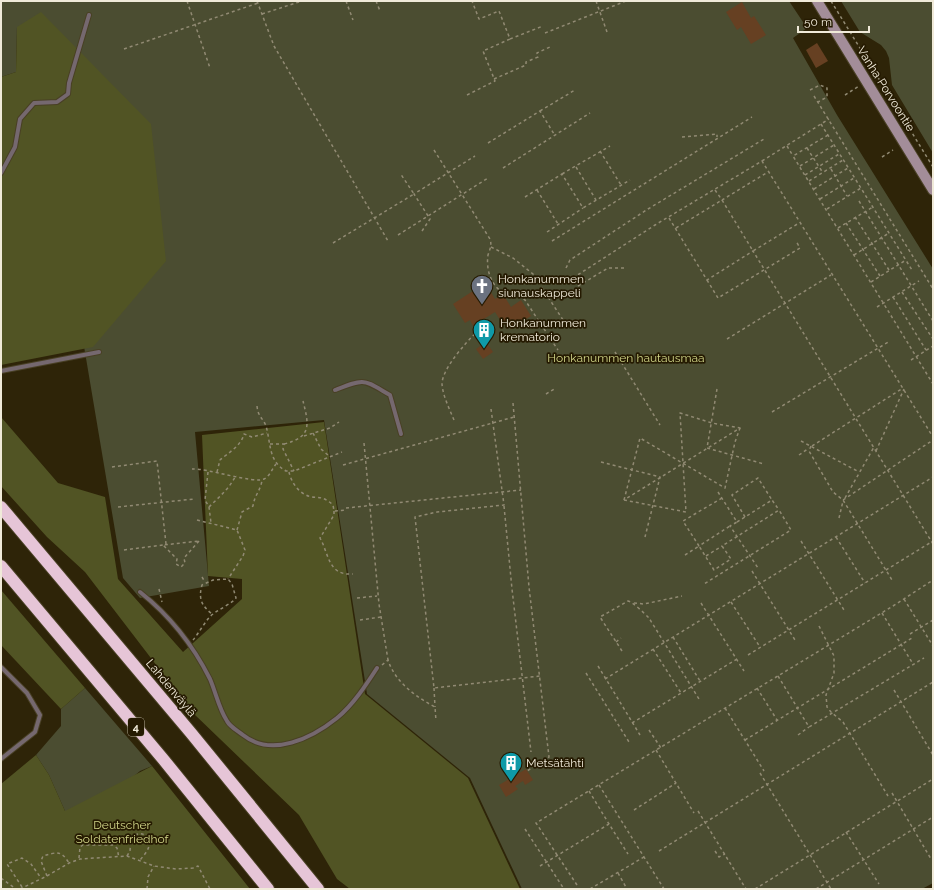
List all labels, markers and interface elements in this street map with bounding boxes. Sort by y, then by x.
scale bar [798,8,869,34]
text: 50 m [804,15,832,29]
street label: Vanha Porvoontie [854,44,918,134]
place label: Honkanummen siunauskappeli [498,272,584,300]
church icon: Honkanummen siunauskappeli [469,273,495,306]
place label: Honkanummen krematorio [500,316,586,344]
building icon: Honkanummen krematorio [471,317,497,350]
park label: Honkanummen hautausmaa [547,351,705,365]
street label: Lahdenväylä [143,656,199,720]
road number: 4 [128,718,144,736]
building icon: Metsätähti [498,750,524,783]
place label: Metsätähti [526,756,584,770]
park label: Deutscher Soldatenfriedhof [76,818,169,846]

